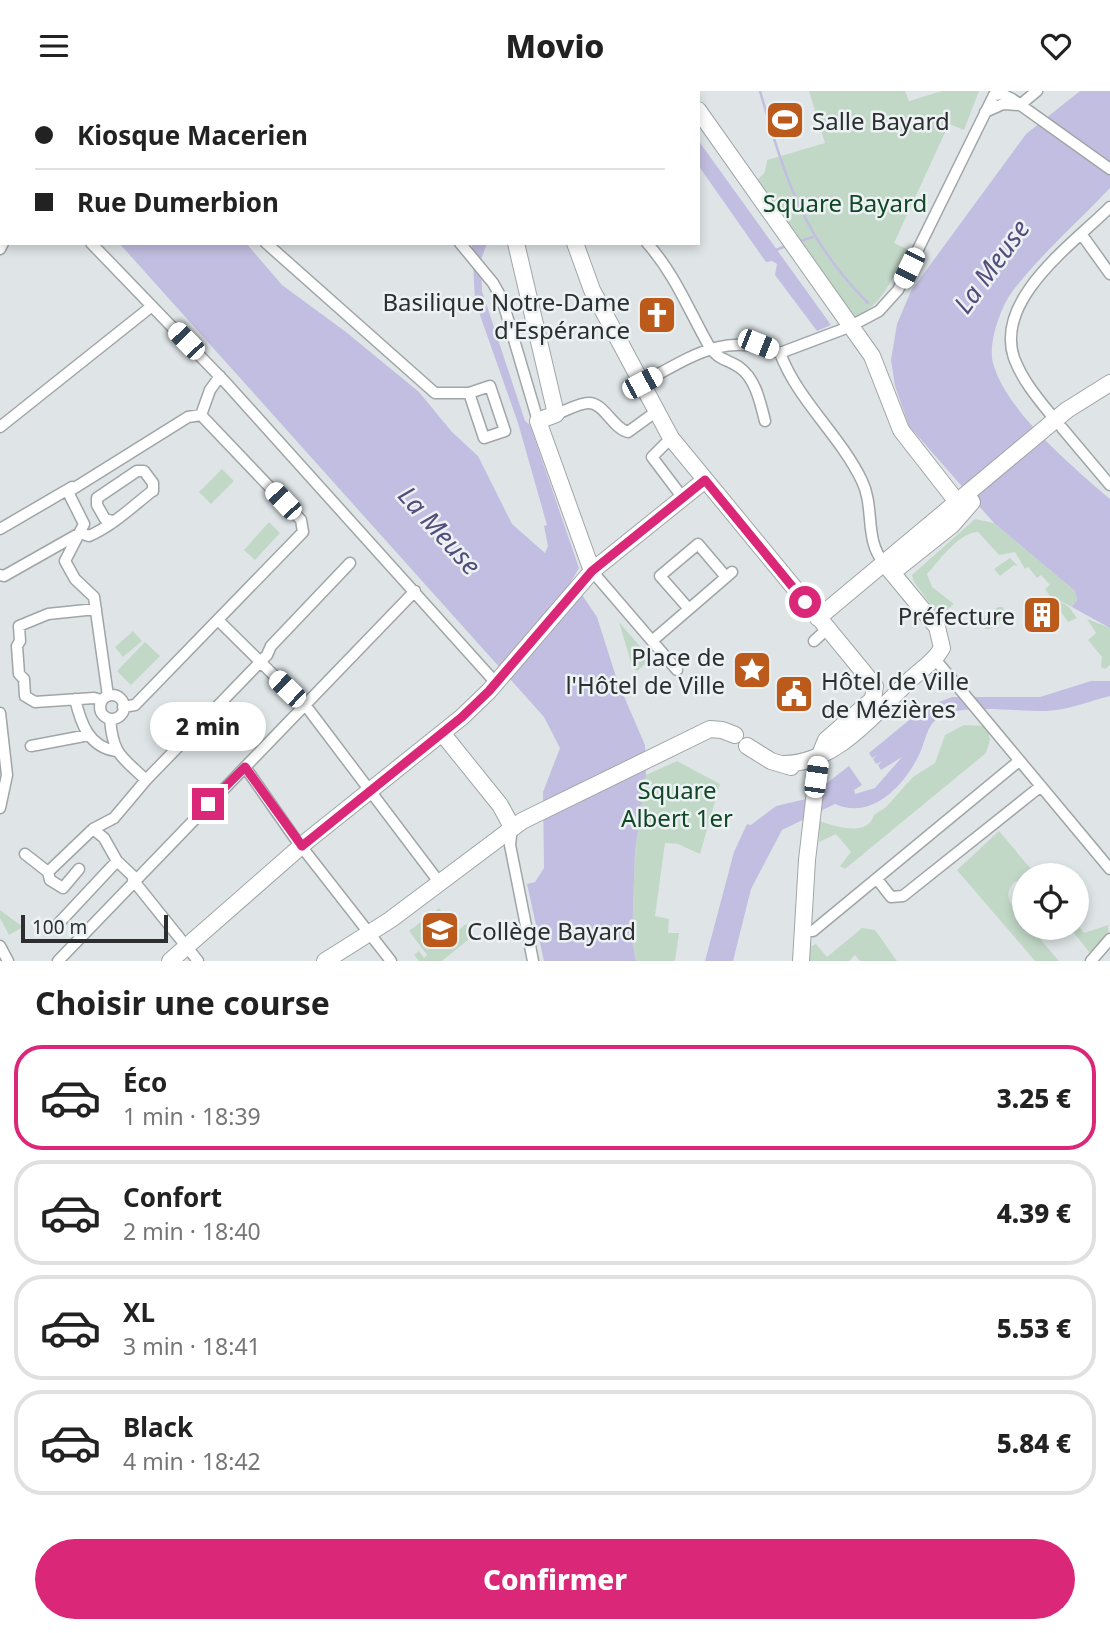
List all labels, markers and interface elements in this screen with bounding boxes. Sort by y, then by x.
text: Movio [505,24,605,67]
icon: menu [35,27,73,65]
icon: heart [1037,27,1075,65]
sports icon: Salle Bayard [764,99,806,141]
place label: Salle Bayard [812,104,950,137]
text: Kiosque Macerien [77,117,308,153]
text: Rue Dumerbion [77,184,279,220]
park label: Square Bayard [763,186,927,219]
water label: La Meuse [945,212,1037,320]
car [891,245,928,291]
place label: Basilique Notre-Dame d'Espérance [382,285,630,346]
church icon: Basilique Notre-Dame d'Espérance [636,294,678,336]
car [164,319,209,363]
car [735,326,782,362]
car [619,364,666,402]
car [261,478,306,524]
water label: La Meuse [390,478,490,582]
route start [789,586,821,618]
building icon: Préfecture [1021,594,1063,636]
place label: Préfecture [898,599,1015,632]
place label: Place de l'Hôtel de Ville [565,640,725,701]
place icon: Place de l'Hôtel de Ville [731,649,773,691]
place label: Hôtel de Ville de Mézières [821,664,969,725]
car [265,667,310,711]
public building icon: Hôtel de Ville de Mézières [773,673,815,715]
callout: 2 min [150,703,266,751]
text: 2 min [176,710,240,742]
car [803,755,830,799]
park label: Square Albert 1er [621,773,733,834]
route end [192,788,224,820]
map controls [1012,863,1089,940]
button: locate [1012,863,1089,940]
school or university icon: Collège Bayard [419,909,461,951]
scale bar [21,912,168,944]
text: 100 m [32,914,87,940]
place label: Collège Bayard [467,914,636,947]
text: Choisir une course [35,981,330,1024]
text: Éco [123,1064,167,1100]
icon: car [39,1066,102,1129]
text: 3.25 € [997,1080,1071,1116]
text: 1 min · 18:39 [123,1100,261,1132]
text: Confort [123,1179,222,1215]
icon: car [39,1181,102,1244]
text: 4.39 € [997,1195,1071,1231]
text: 2 min · 18:40 [123,1215,261,1247]
text: XL [123,1294,155,1330]
icon: car [39,1296,102,1359]
text: 5.53 € [997,1310,1071,1346]
text: 3 min · 18:41 [123,1330,261,1362]
text: Black [123,1409,193,1445]
icon: car [39,1411,102,1474]
text: 5.84 € [997,1425,1071,1461]
text: 4 min · 18:42 [123,1445,261,1477]
button: Confirmer [35,1539,1075,1619]

